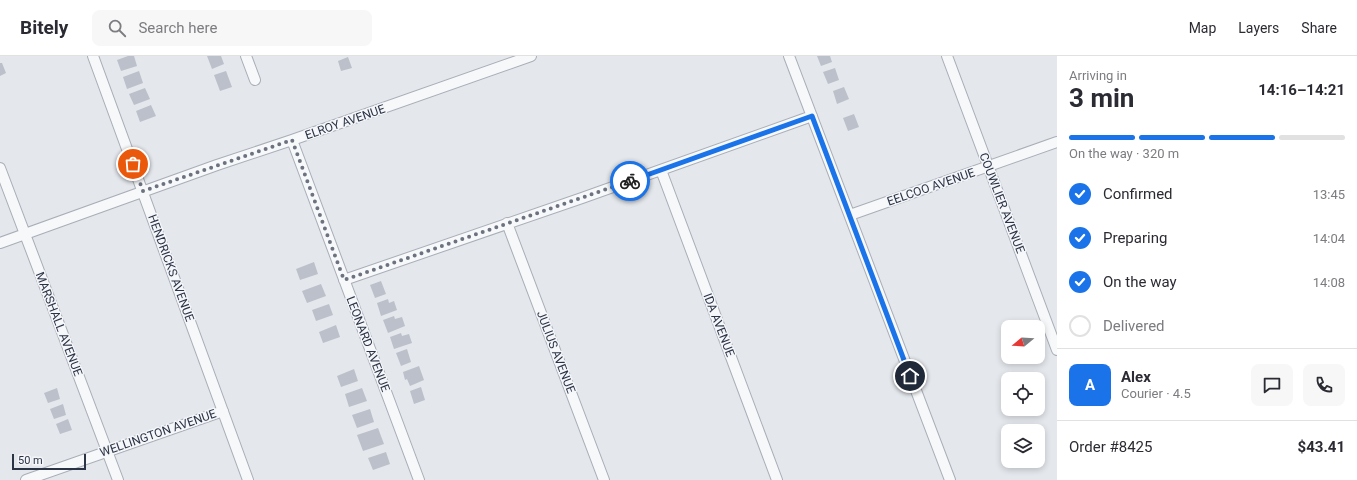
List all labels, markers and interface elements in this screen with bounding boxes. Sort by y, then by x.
search box [92,10,372,46]
text: Bitely [20,16,68,39]
icon: search [106,17,128,39]
text: Search here [138,19,217,37]
text: Map [1189,20,1216,36]
text: Layers [1238,20,1279,36]
text: Share [1301,20,1337,36]
text: Arriving in [1069,68,1127,83]
text: 14:16–14:21 [1258,81,1345,99]
text: 3 min [1069,83,1134,113]
street label: ELROY AVENUE [303,102,387,142]
text: On the way · 320 m [1069,146,1179,161]
pin [116,147,150,181]
street label: COUWLIER AVENUE [976,151,1028,255]
icon: bag [122,153,144,175]
courier [610,161,650,201]
street label: EELCOO AVENUE [885,165,977,209]
icon: bike [619,170,641,192]
icon: check [1069,183,1091,205]
text: Confirmed [1103,185,1173,203]
text: 13:45 [1313,187,1345,202]
street label: HENDRICKS AVENUE [145,213,197,324]
icon: check [1069,227,1091,249]
text: Preparing [1103,229,1167,247]
text: 14:04 [1313,231,1345,246]
street label: MARSHALL AVENUE [33,270,85,378]
icon: check [1069,271,1091,293]
text: On the way [1103,273,1177,291]
text: 14:08 [1313,275,1345,290]
street label: IDA AVENUE [701,291,738,359]
street label: LEONARD AVENUE [343,294,393,394]
street label: JULIUS AVENUE [534,309,578,395]
text: Delivered [1103,317,1165,335]
north arrow [1001,320,1045,364]
map controls [1001,320,1045,468]
pin [893,359,927,393]
button: chat [1251,364,1293,406]
button: phone [1303,364,1345,406]
icon: home [899,365,921,387]
text: Alex [1121,368,1151,386]
button: locate [1001,372,1045,416]
text: A [1085,376,1095,394]
text: Courier · 4.5 [1121,386,1191,401]
street label: WELLINGTON AVENUE [98,406,218,459]
button: layers [1001,424,1045,468]
text: Order #8425 [1069,438,1152,456]
text: $43.41 [1298,438,1345,456]
scale bar [12,452,86,471]
text: 50 m [18,454,43,467]

